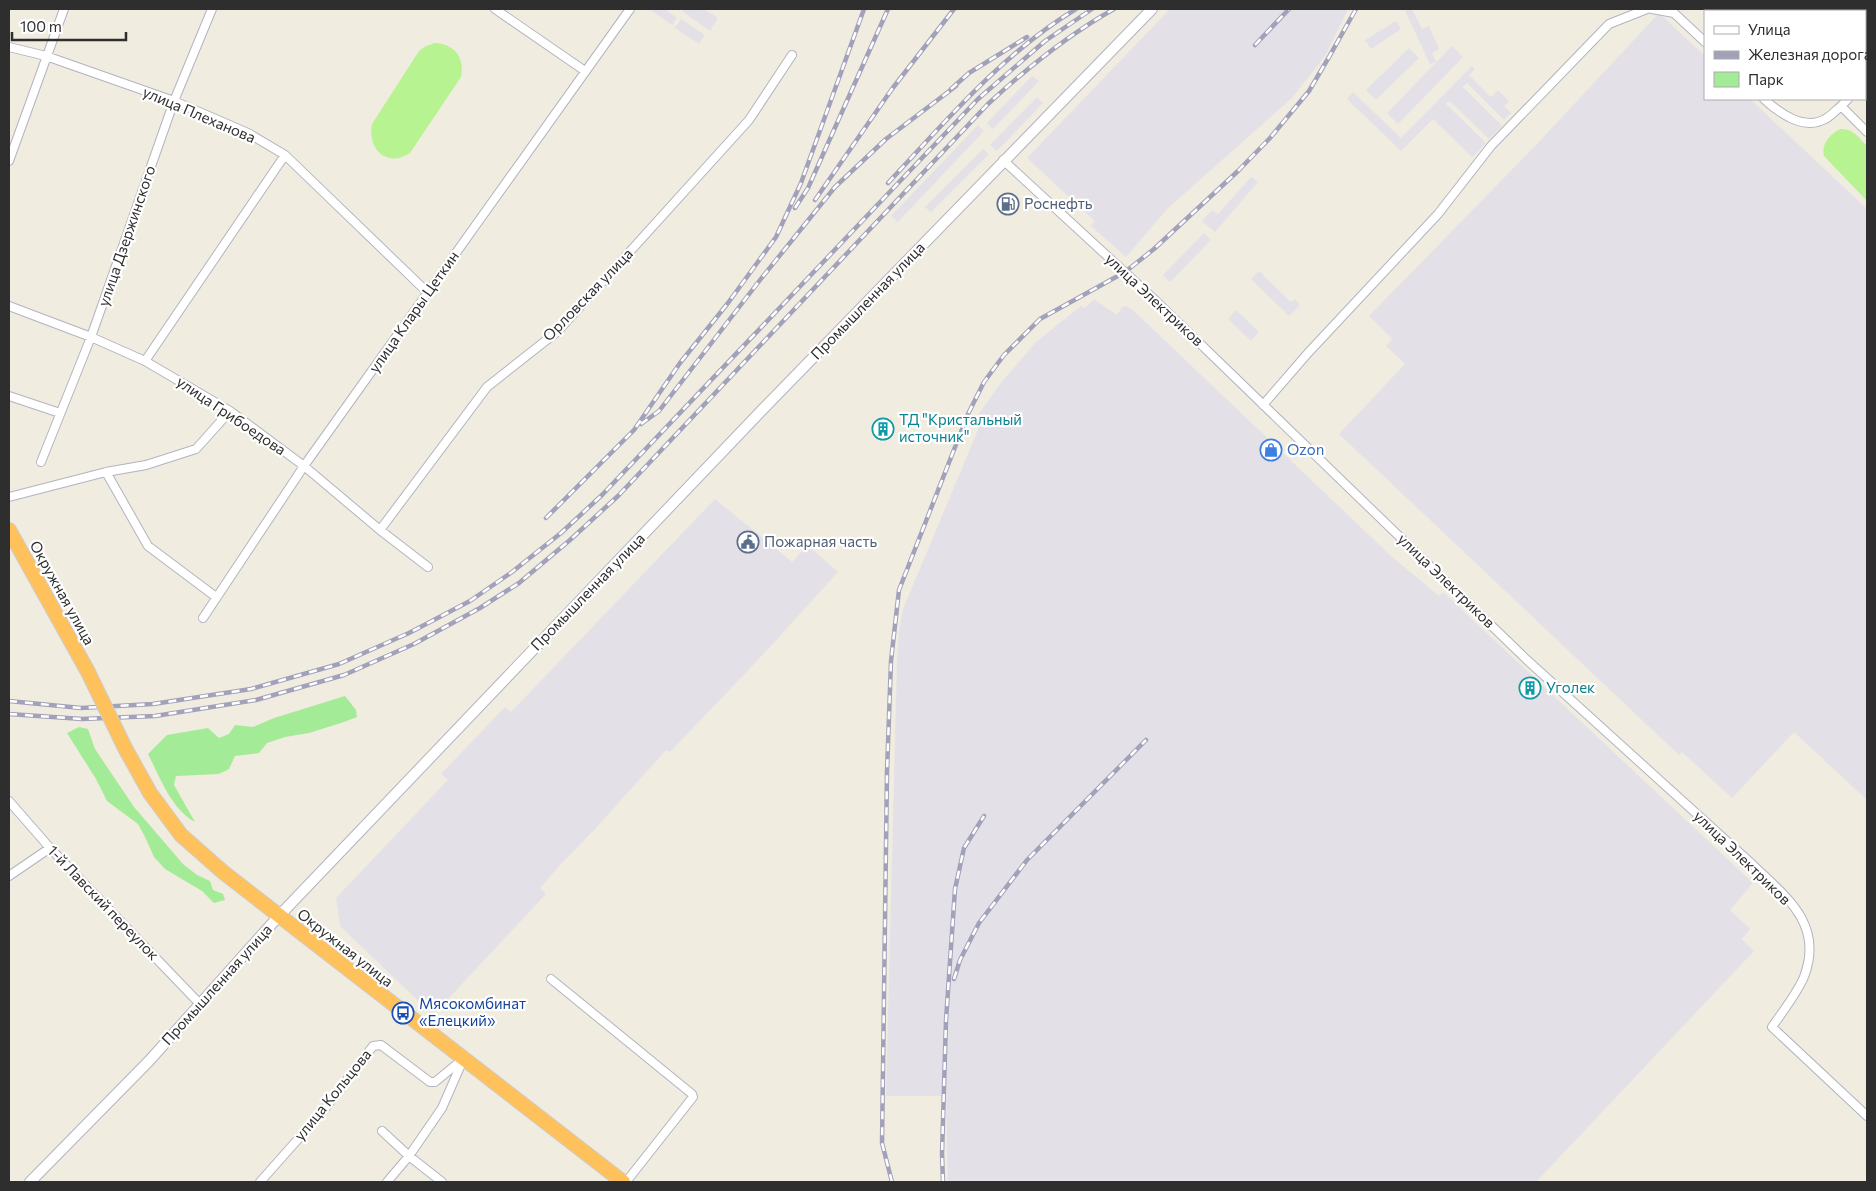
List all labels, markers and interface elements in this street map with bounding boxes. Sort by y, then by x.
scale bar [12,10,126,42]
legend [1704,10,1866,100]
text: 100 m [20,17,62,35]
text: Улица [1748,20,1790,38]
text: Железная дорога [1748,45,1872,63]
text: Парк [1748,70,1784,88]
street label: улица Плеханова [140,82,258,146]
street label: улица Дзержинского [93,163,159,308]
fuel station icon: Роснефть [996,192,1020,216]
place label: Роснефть [1024,194,1093,212]
street label: Промышленная улица [807,238,928,363]
street label: Орловская улица [539,244,636,344]
street label: улица Клары Цеткин [364,247,462,376]
street label: улица Электриков [1102,249,1208,349]
street label: улица Грибоедова [173,372,290,458]
place label: ТД "Кристальный источник" [899,410,1022,445]
building icon: ТД "Кристальный источник" [871,417,895,441]
shop icon: Ozon [1259,438,1283,462]
place label: Ozon [1287,440,1324,458]
street label: Промышленная улица [527,529,648,654]
street label: улица Электриков [1395,529,1499,631]
public building icon: Пожарная часть [736,530,760,554]
place label: Пожарная часть [764,532,878,550]
street label: Окружная улица [27,537,99,648]
building icon: Уголек [1518,676,1542,700]
place label: Уголек [1546,678,1595,696]
street label: улица Электриков [1691,806,1795,908]
street label: 1-й Лавский переулок [44,841,163,963]
street label: Окружная улица [294,904,397,990]
street label: Промышленная улица [157,920,275,1048]
place label: Мясокомбинат «Елецкий» [419,994,526,1029]
bus stop icon: Мясокомбинат «Елецкий» [391,1001,415,1025]
street label: улица Кольцова [290,1045,374,1144]

